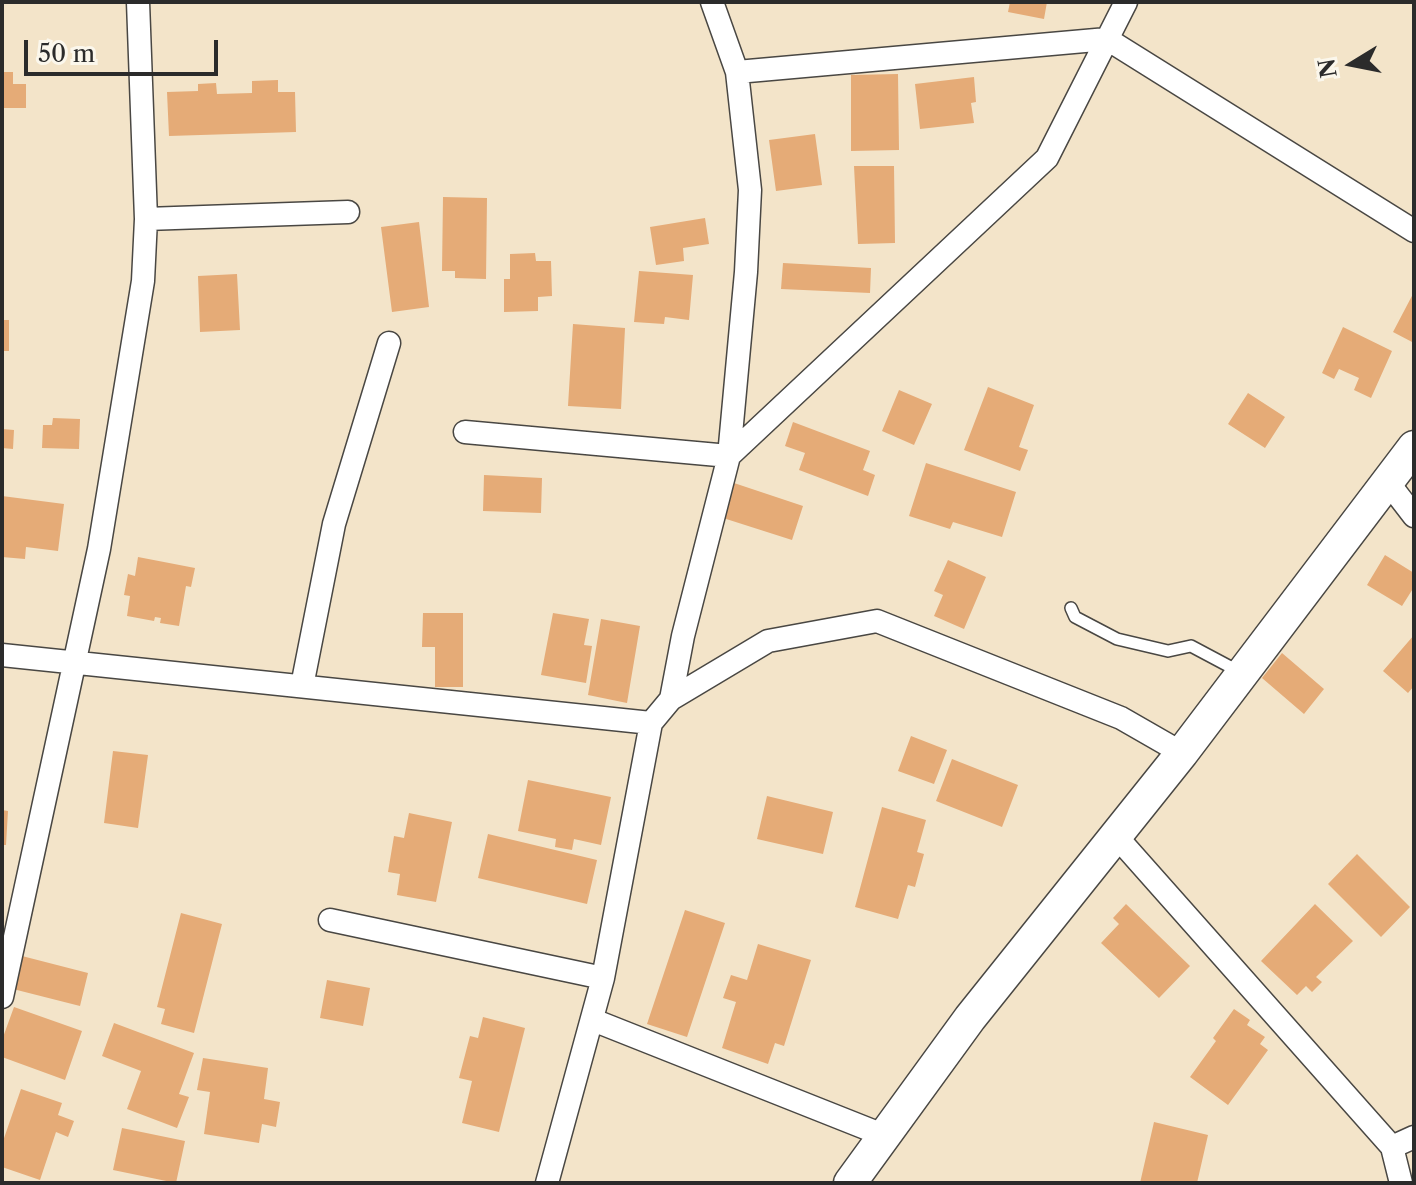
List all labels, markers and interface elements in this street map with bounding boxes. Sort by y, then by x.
scale bar [28,24,222,74]
north arrow [1312,24,1392,104]
text: 50 m [38,39,95,68]
text: N [1313,56,1343,80]

